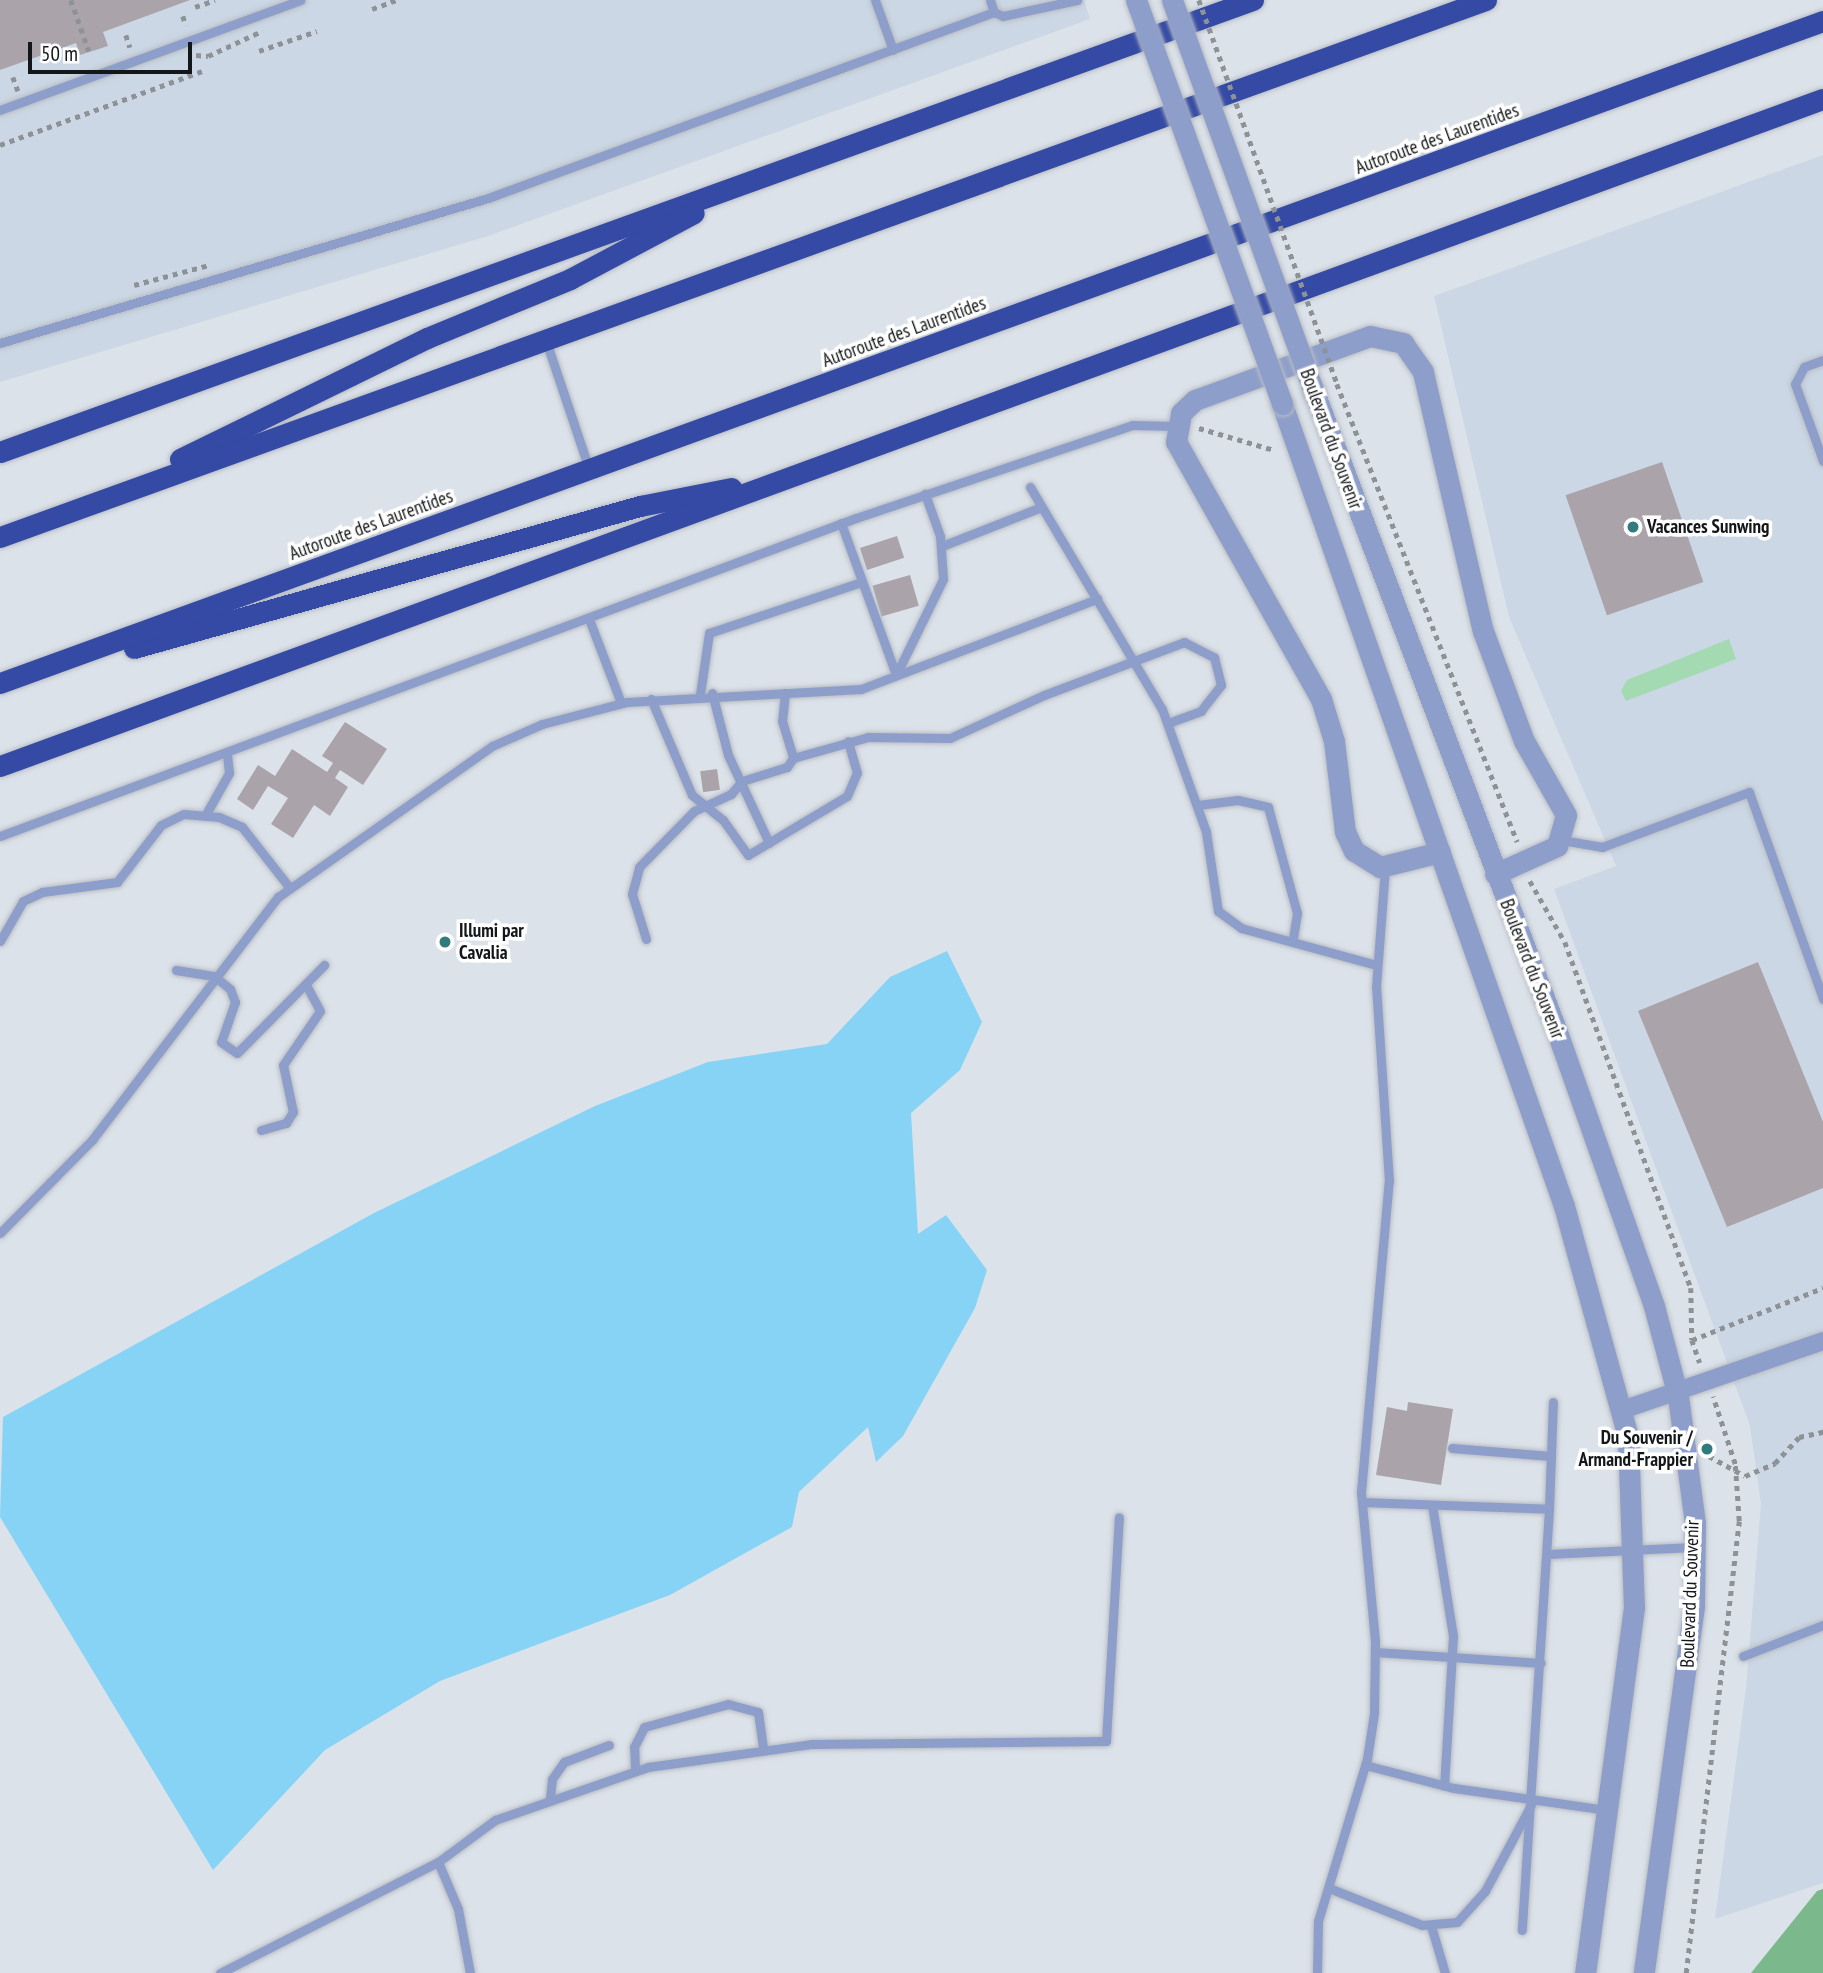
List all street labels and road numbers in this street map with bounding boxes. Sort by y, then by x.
street label: Autoroute des Laurentides [1352,99,1522,179]
street label: Autoroute des Laurentides [819,292,989,372]
street label: Boulevard du Souvenir [1295,366,1367,512]
street label: Autoroute des Laurentides [286,485,456,565]
street label: Boulevard du Souvenir [1495,896,1569,1042]
street label: Boulevard du Souvenir [1676,1520,1704,1668]

